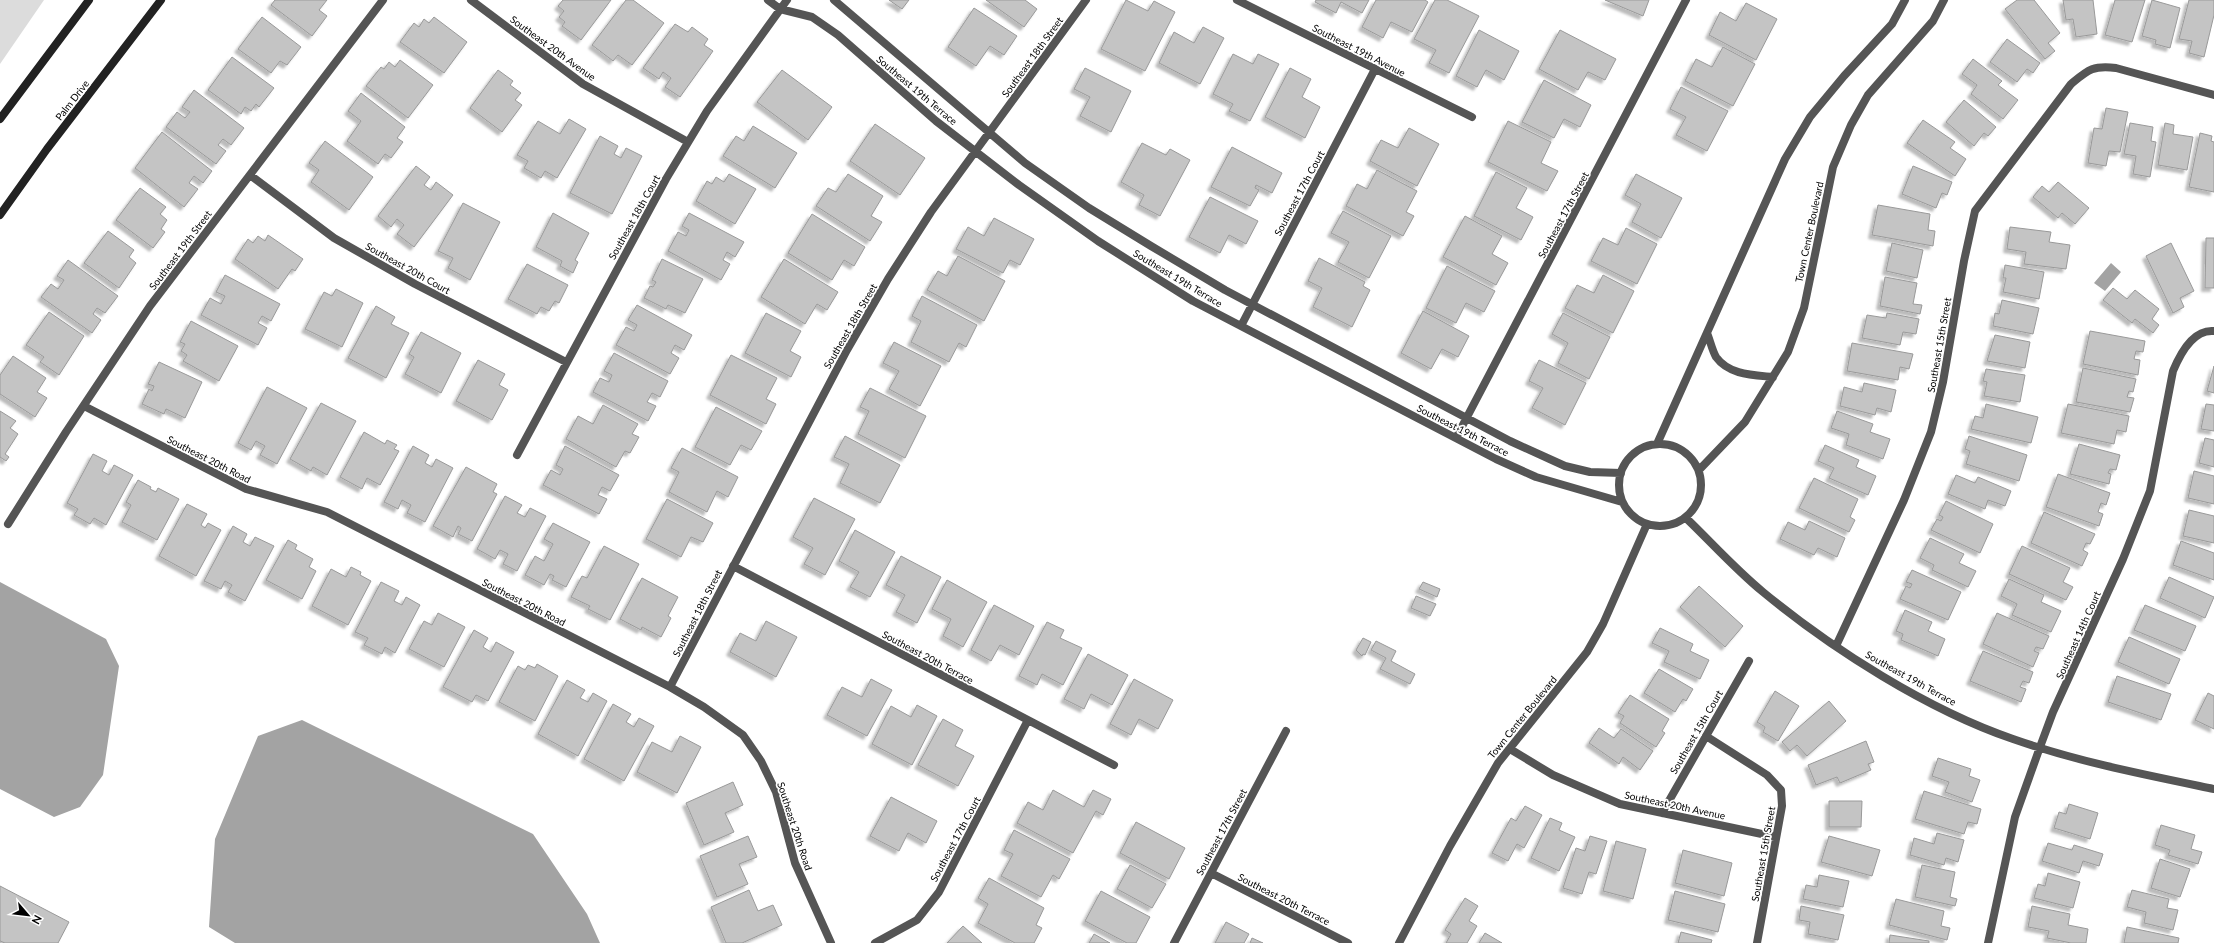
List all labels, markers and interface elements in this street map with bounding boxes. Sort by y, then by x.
street label: Southeast 20th Avenue [508,13,598,83]
street label: Southeast 18th Street [999,14,1065,99]
street label: Southeast 19th Avenue [1311,21,1407,79]
street label: Southeast 19th Terrace [874,53,960,127]
street label: Palm Drive [53,77,91,123]
street label: Southeast 17th Court [1271,148,1327,238]
street label: Southeast 17th Street [1535,169,1591,260]
street label: Southeast 18th Court [606,172,662,261]
street label: Town Center Boulevard [1792,181,1826,283]
street label: Southeast 19th Street [146,208,214,292]
street label: Southeast 20th Court [364,240,453,296]
street label: Southeast 19th Terrace [1131,247,1225,309]
street label: Southeast 18th Street [821,281,879,371]
street label: Southeast 15th Street [1925,296,1953,393]
street label: Southeast 19th Terrace [1415,402,1511,458]
street label: Southeast 20th Road [165,433,253,485]
street label: Southeast 18th Street [670,567,724,659]
street label: Southeast 20th Road [480,576,568,628]
street label: Southeast 14th Court [2053,589,2103,681]
street label: Southeast 20th Terrace [880,628,976,686]
street label: Southeast 19th Terrace [1864,648,1958,708]
street label: Town Center Boulevard [1485,673,1559,761]
street label: Southeast 15th Court [1667,688,1725,776]
street label: Southeast 20th Road [775,780,815,872]
street label: Southeast 17th Street [1193,786,1249,877]
street label: Southeast 20th Avenue [1624,788,1726,822]
street label: Southeast 17th Court [927,794,983,884]
street label: Southeast 15th Street [1749,805,1777,902]
street label: Southeast 20th Terrace [1236,871,1332,927]
north arrow [8,895,48,935]
text: N [30,913,45,927]

